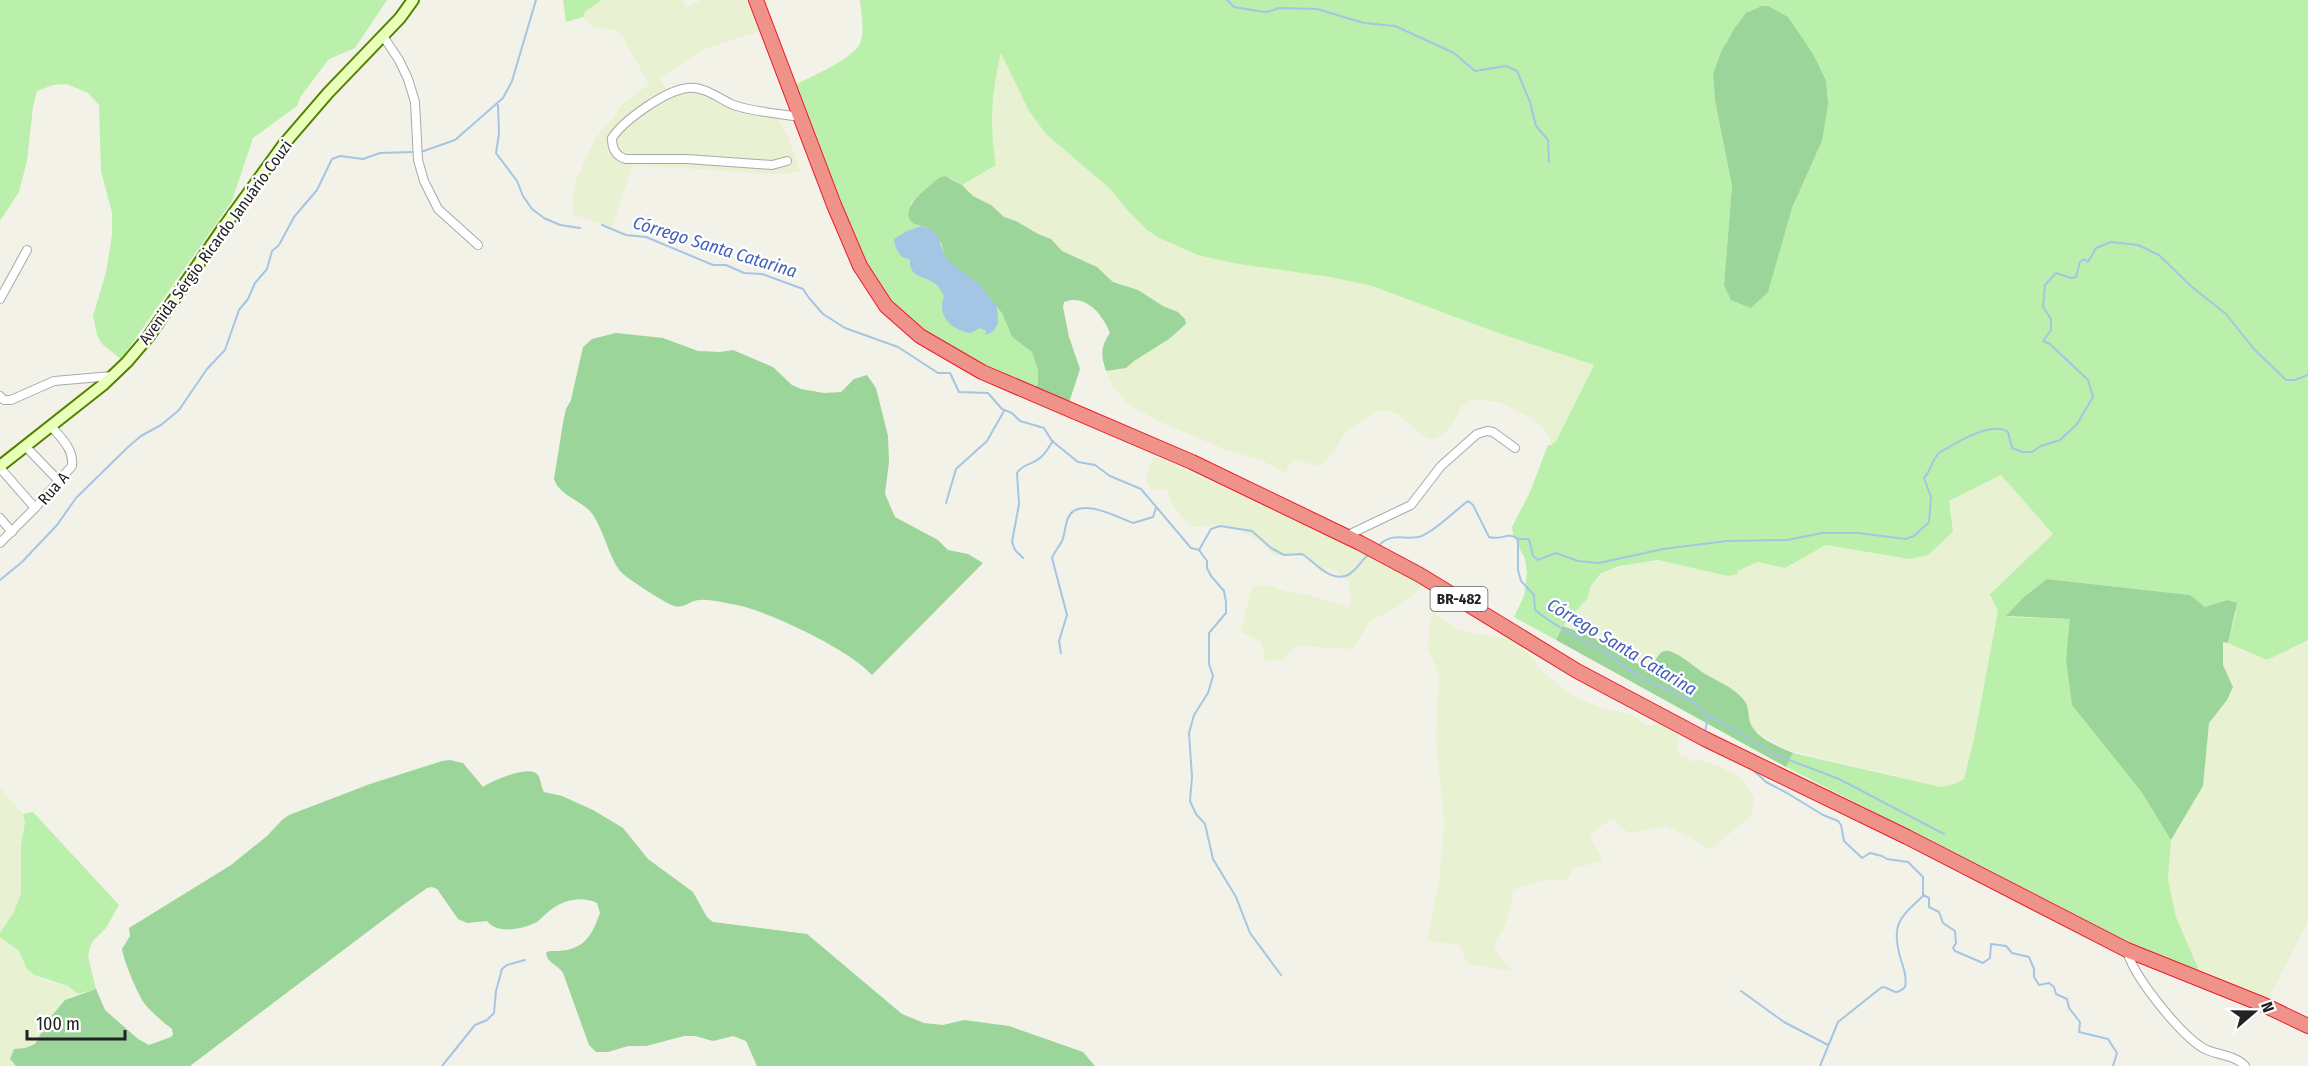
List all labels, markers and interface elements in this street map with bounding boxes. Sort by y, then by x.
street label: Avenida Sérgio Ricardo Januário Couzi [135,137,296,348]
water label: Córrego Santa Catarina [630,212,800,282]
street label: Rua A [34,468,73,509]
road number: BR-482 [1430,587,1488,611]
water label: Córrego Santa Catarina [1543,594,1701,700]
north arrow [2224,982,2284,1042]
text: N [2257,999,2278,1015]
scale bar [27,1003,124,1041]
text: 100 m [36,1013,80,1035]

